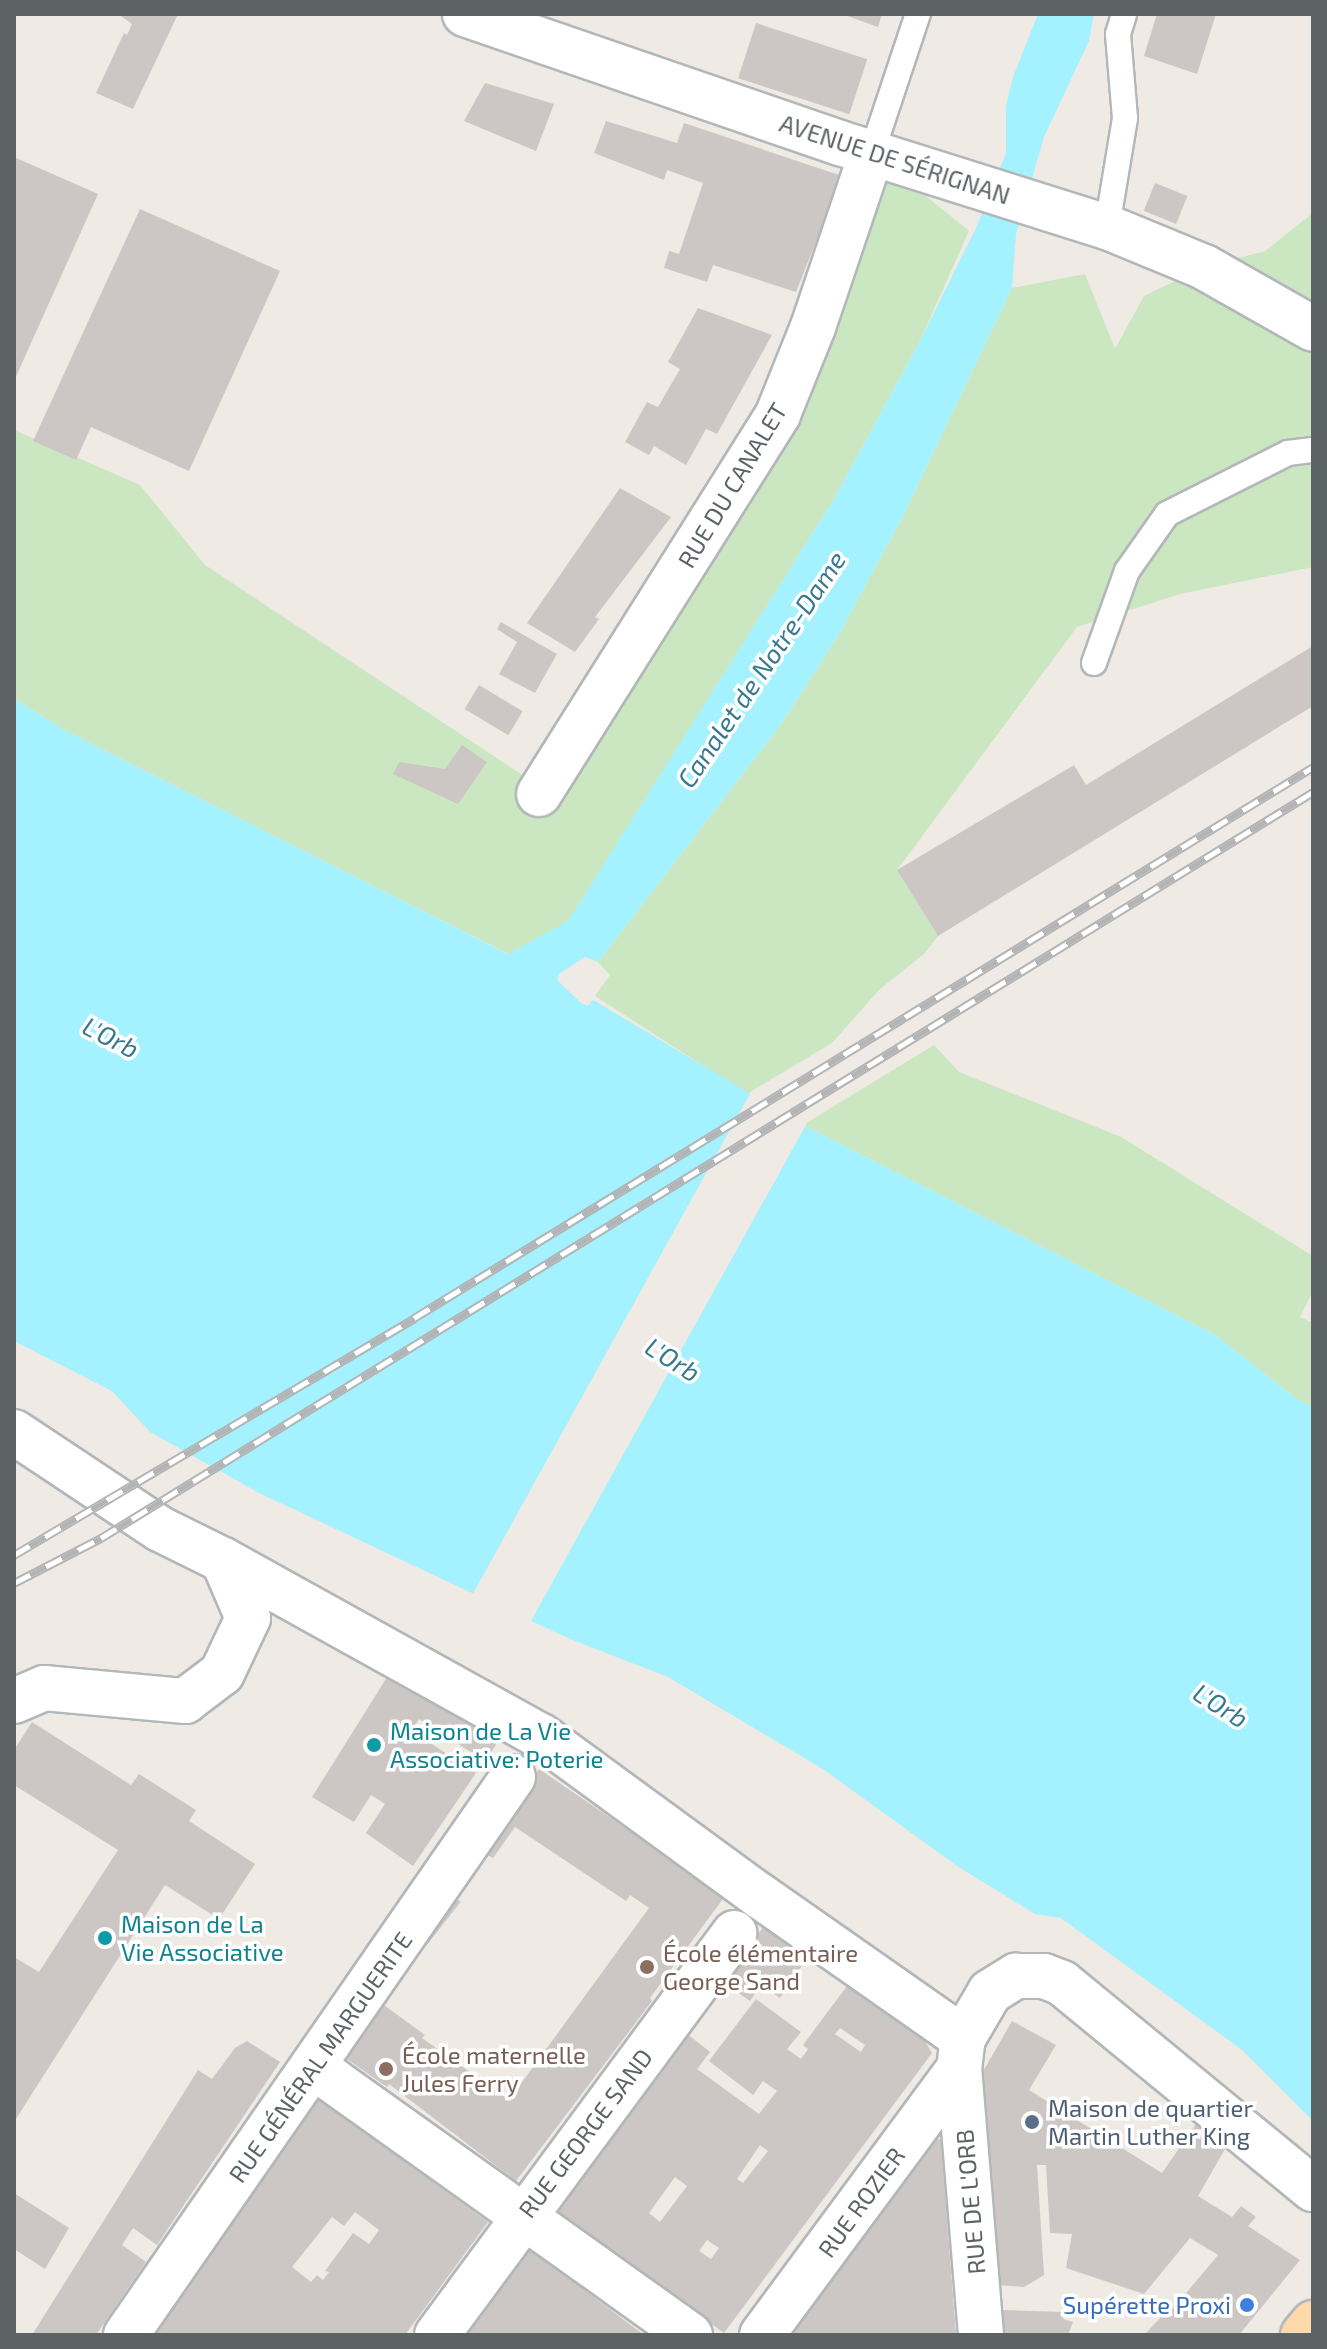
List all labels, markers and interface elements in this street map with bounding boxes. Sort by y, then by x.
street label: AVENUE DE SÉRIGNAN [776,108,1014,210]
street label: RUE DU CANALET [671,397,793,573]
water label: Canalet de Notre-Dame [670,545,852,793]
water label: L'Orb [78,1010,144,1064]
water label: L'Orb [640,1330,706,1388]
water label: L'Orb [1188,1676,1254,1734]
place label: Maison de La Vie Associative: Poterie [390,1717,604,1773]
marker: Maison de La Vie Associative: Poterie [365,1736,383,1754]
place label: Maison de La Vie Associative [121,1910,284,1966]
street label: RUE GÉNÉRAL MARGUERITE [222,1926,418,2188]
marker: Maison de La Vie Associative [96,1929,114,1947]
place label: École élémentaire George Sand [663,1939,858,1995]
marker: École élémentaire George Sand [638,1958,656,1976]
place label: École maternelle Jules Ferry [402,2041,586,2097]
street label: RUE GEORGE SAND [512,2043,658,2223]
marker: École maternelle Jules Ferry [377,2060,395,2078]
place label: Maison de quartier Martin Luther King [1048,2094,1253,2150]
marker: Maison de quartier Martin Luther King [1023,2113,1041,2131]
street label: RUE DE L'ORB [949,2128,991,2276]
street label: RUE ROZIER [812,2142,910,2262]
place label: Supérette Proxi [1063,2291,1231,2319]
marker: Supérette Proxi [1238,2296,1256,2314]

